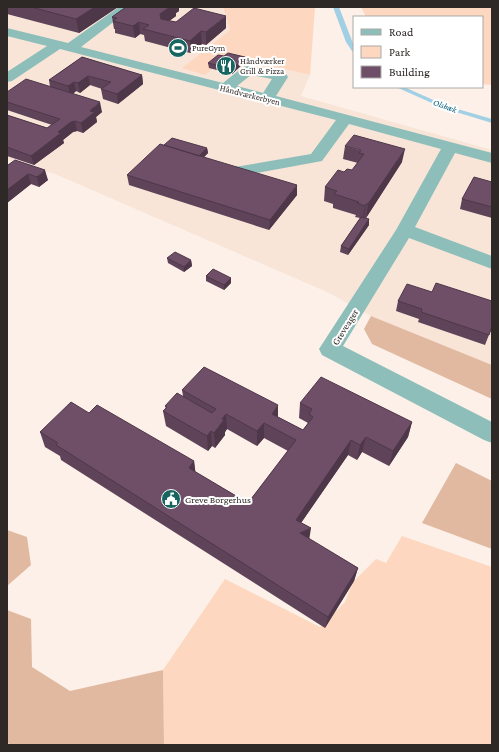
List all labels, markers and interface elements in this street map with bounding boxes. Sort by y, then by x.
legend [353,16,483,88]
text: Road [389,25,414,39]
sports icon: PureGym [167,37,189,59]
place label: PureGym [192,43,225,53]
text: Park [389,45,411,59]
restaurant icon: Håndværker Grill & Pizza [215,55,237,77]
place label: Håndværker Grill & Pizza [240,56,285,76]
text: Building [389,65,430,79]
street label: Håndværkerbyen [219,83,281,107]
water label: Olsbæk [432,97,459,115]
street label: Greveager [330,307,361,347]
public building icon: Greve Borgerhus [160,488,182,510]
place label: Greve Borgerhus [185,494,251,505]

